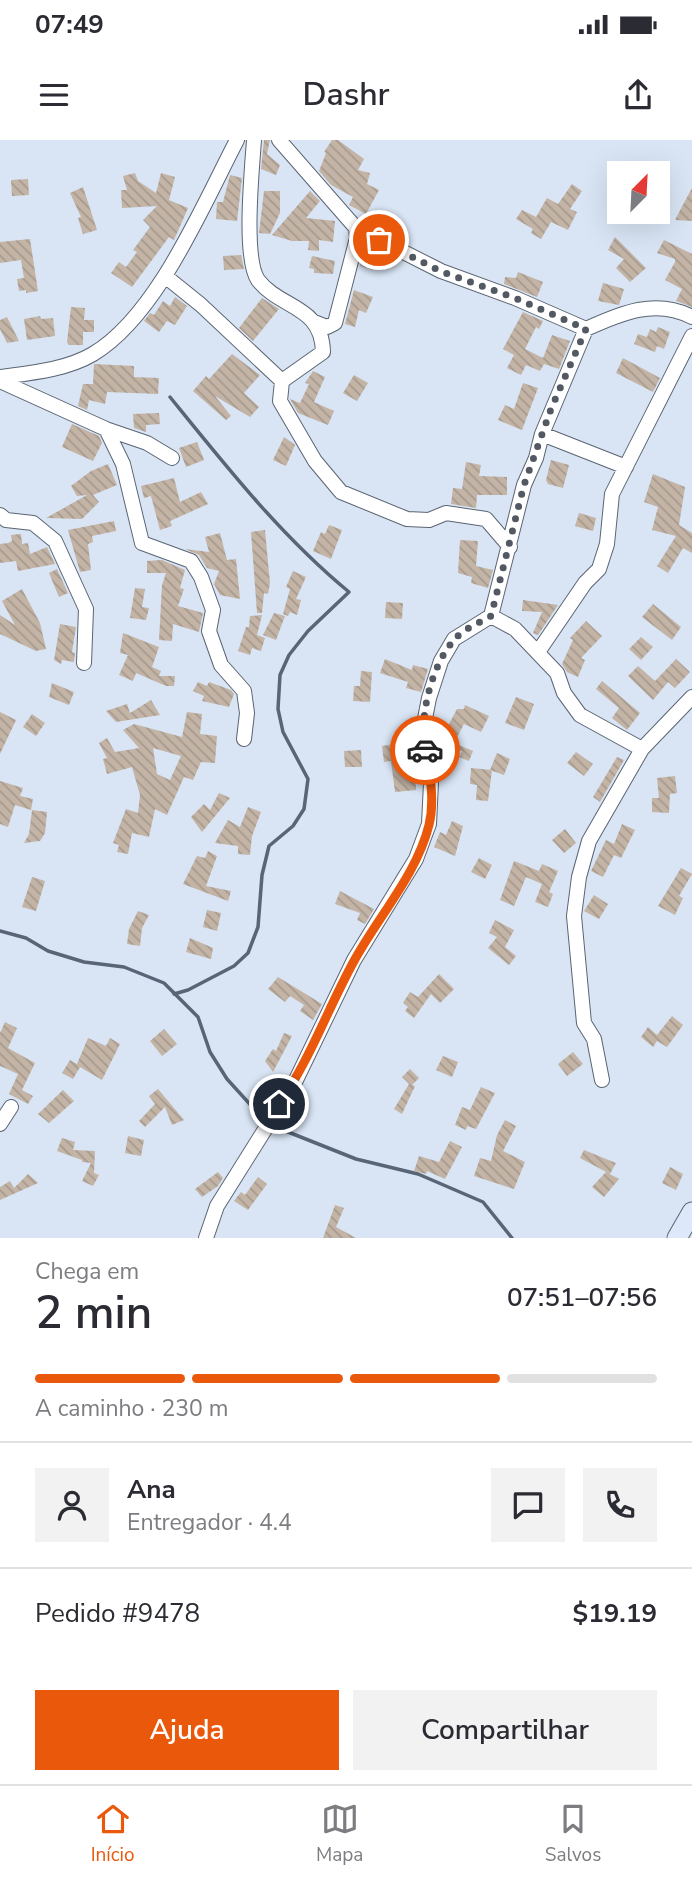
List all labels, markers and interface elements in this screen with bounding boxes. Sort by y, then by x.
text: 07:49 [35,7,104,42]
text: Dashr [302,73,390,116]
icon: menu [35,76,73,114]
icon: share [619,76,657,114]
north arrow [607,161,670,224]
map controls [607,161,670,224]
pin [349,210,409,270]
icon: bag [360,221,398,259]
courier [390,715,460,785]
icon: car [406,731,444,769]
pin [249,1074,309,1134]
icon: home [260,1085,298,1123]
text: Chega em [35,1256,139,1287]
text: 07:51–07:56 [507,1280,657,1315]
text: 2 min [35,1281,152,1344]
text: A caminho · 230 m [35,1393,228,1424]
button: person [35,1468,109,1542]
button: chat [491,1468,565,1542]
button: phone [583,1468,657,1542]
text: Ana [127,1472,176,1507]
text: Entregador · 4.4 [127,1507,292,1538]
text: Pedido #9478 [35,1596,200,1631]
text: $19.19 [573,1596,657,1631]
button: Ajuda [35,1690,339,1770]
button: Compartilhar [353,1690,657,1770]
tab: Início [91,1800,135,1868]
tab: Mapa [316,1800,363,1868]
tab: Salvos [545,1800,601,1868]

